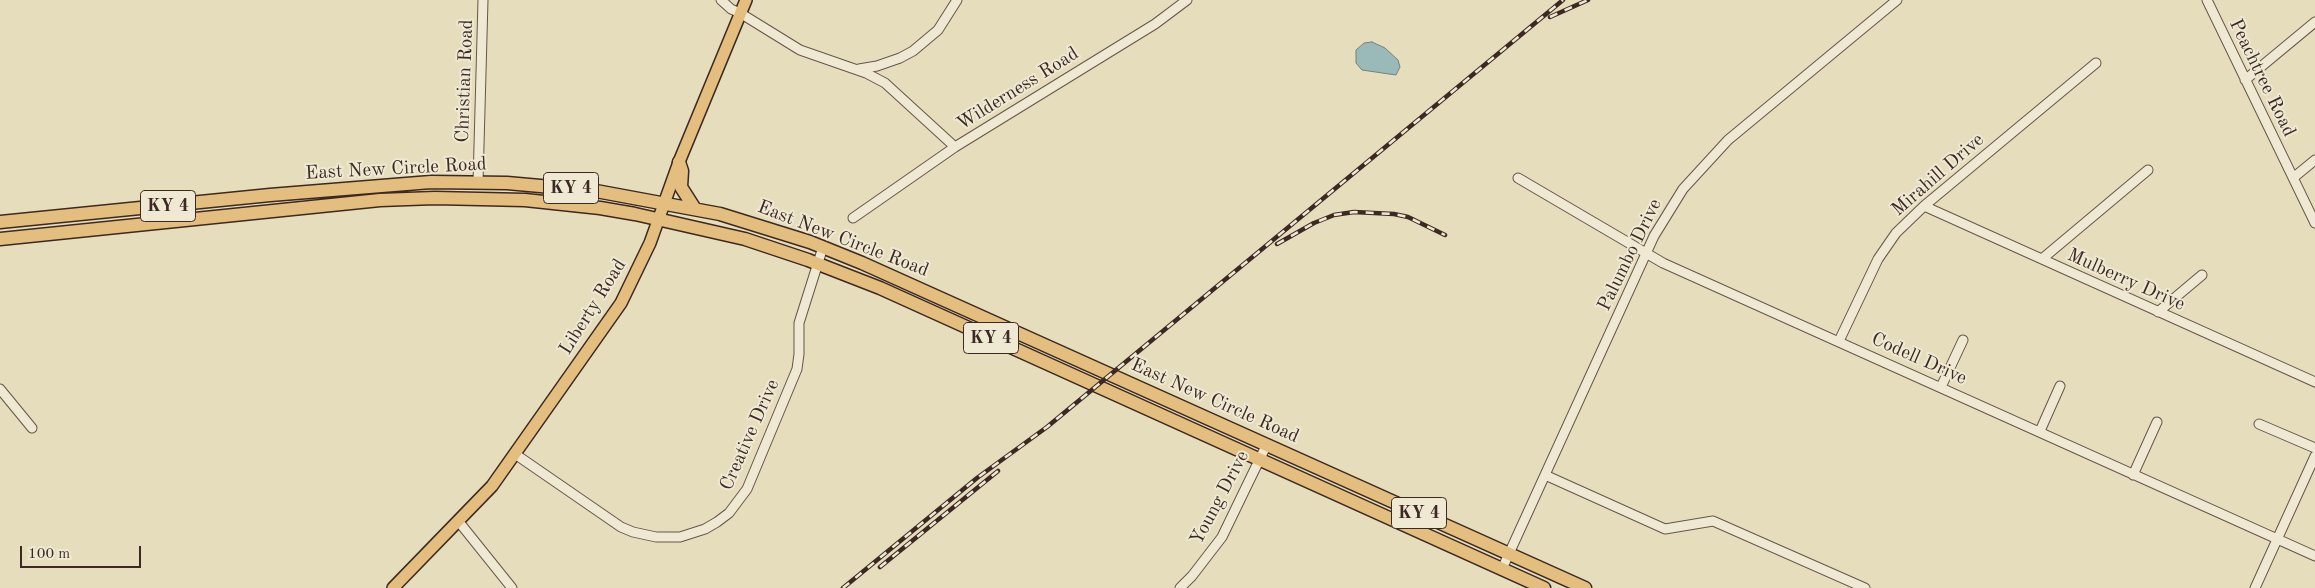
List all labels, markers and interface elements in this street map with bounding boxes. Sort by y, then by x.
street label: Peachtree Road [2224,15,2300,141]
street label: Christian Road [451,19,479,143]
street label: Wilderness Road [953,42,1083,136]
street label: Mirahill Drive [1887,129,1989,221]
street label: East New Circle Road [305,153,487,185]
road number: KY 4 [544,172,598,204]
road number: KY 4 [140,190,196,222]
street label: Palumbo Drive [1593,195,1667,315]
street label: East New Circle Road [754,196,932,282]
street label: Mulberry Drive [2064,244,2188,316]
street label: Liberty Road [555,255,631,359]
road number: KY 4 [964,322,1018,353]
street label: Codell Drive [1868,328,1970,390]
street label: East New Circle Road [1127,354,1303,448]
street label: Creative Drive [715,376,785,494]
street label: Young Drive [1186,447,1254,549]
road number: KY 4 [1392,498,1446,528]
scale bar [22,536,144,568]
text: 100 m [28,547,70,562]

